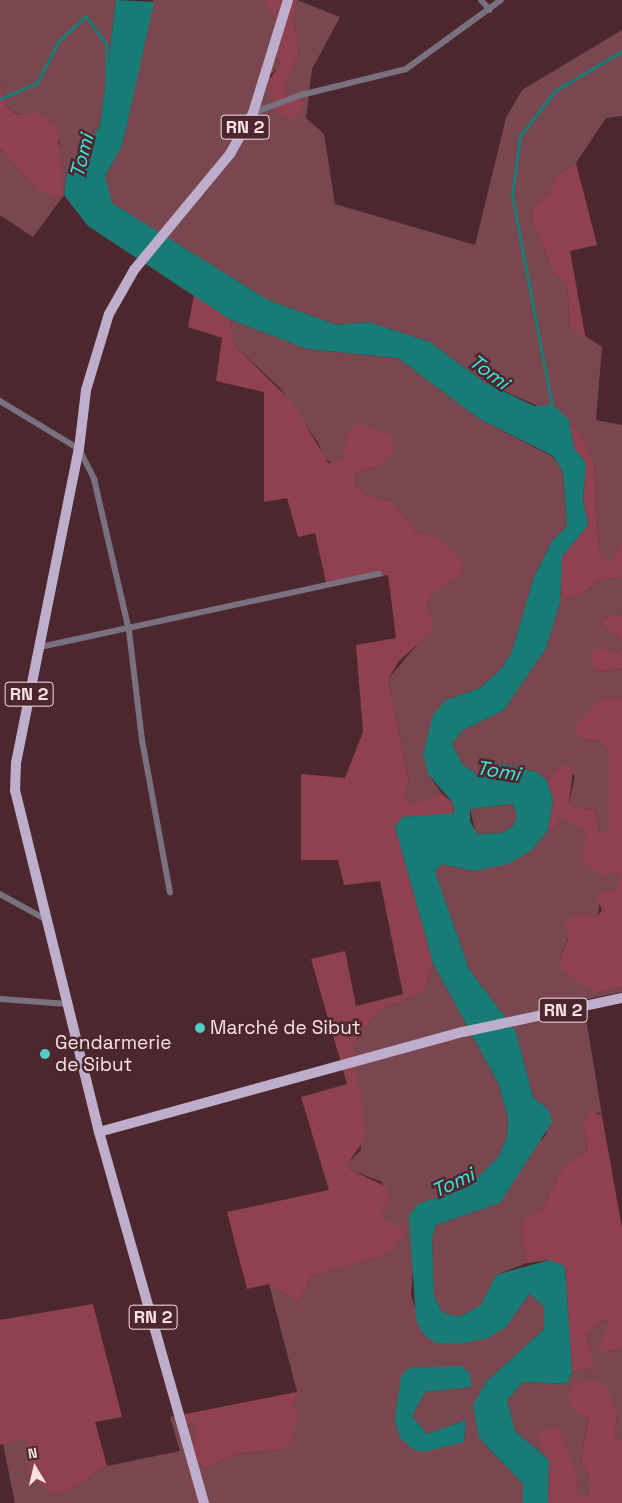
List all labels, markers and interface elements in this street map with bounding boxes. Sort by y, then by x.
road number: RN 2 [220,111,270,142]
water label: Tomi [65,132,99,180]
water label: Tomi [464,349,514,395]
road number: RN 2 [4,679,54,710]
water label: Tomi [474,756,522,786]
road number: RN 2 [538,994,588,1026]
place label: Marché de Sibut [210,1017,361,1039]
marker: Marché de Sibut [194,1022,206,1034]
place label: Gendarmerie de Sibut [55,1032,171,1076]
marker: Gendarmerie de Sibut [39,1048,51,1060]
water label: Tomi [428,1163,478,1203]
road number: RN 2 [128,1301,178,1332]
north arrow [10,1443,60,1493]
text: N [27,1444,39,1463]

